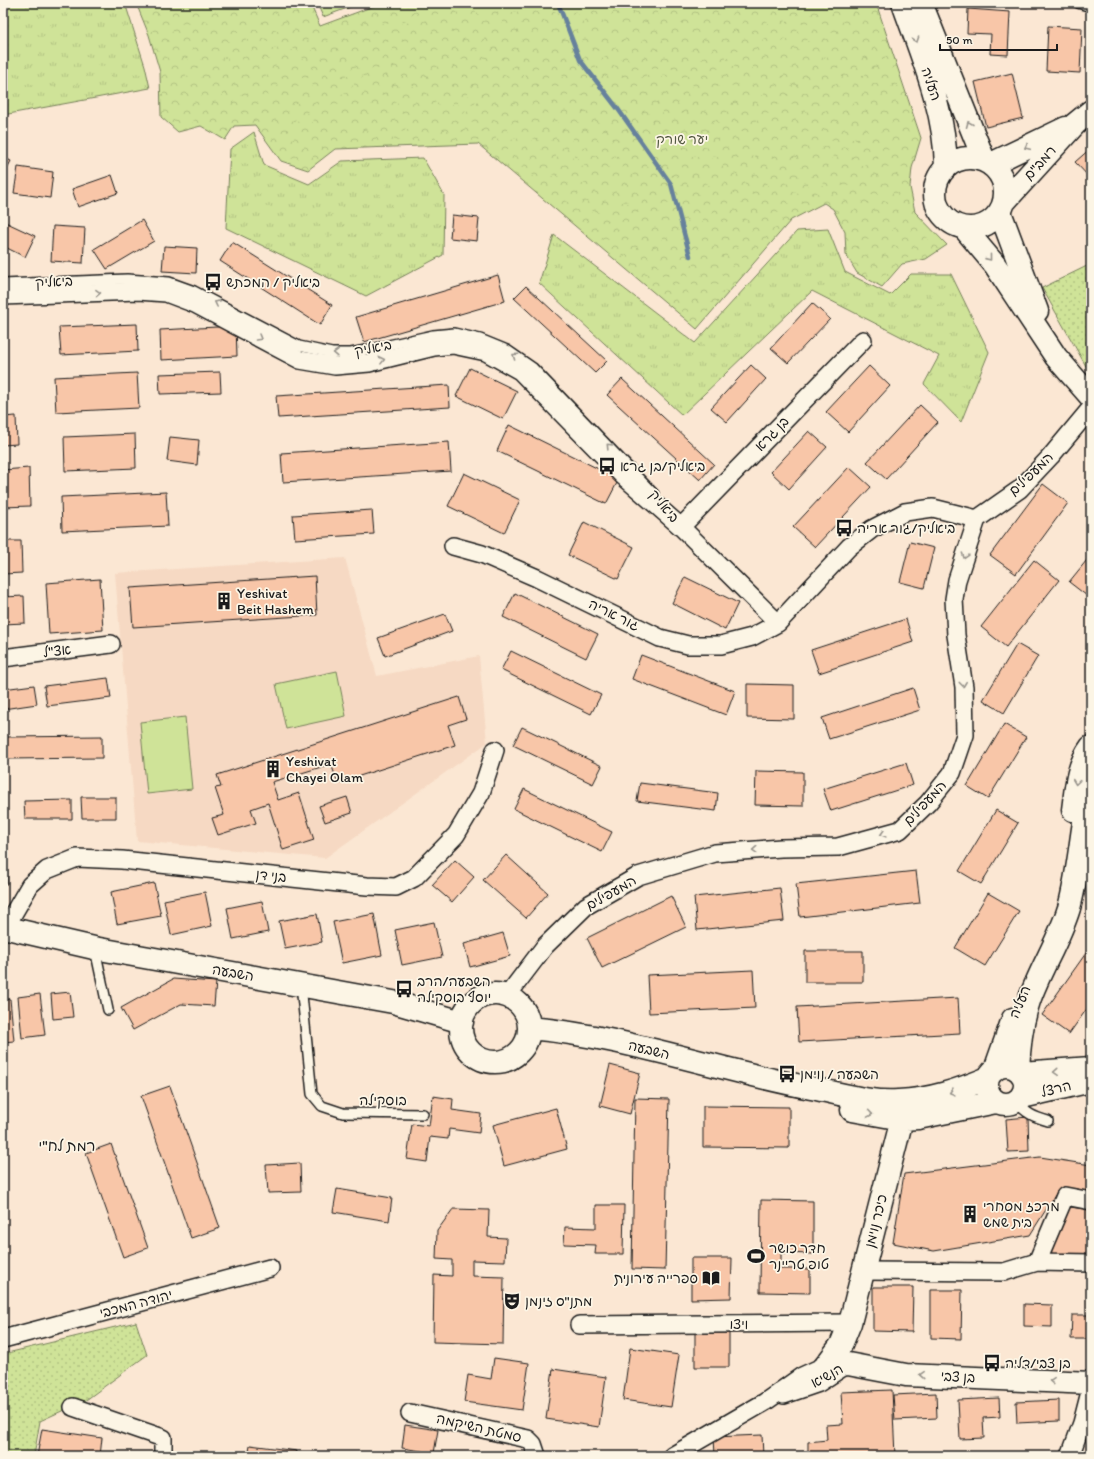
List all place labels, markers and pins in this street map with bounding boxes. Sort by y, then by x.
bus stop icon: ביאליק / המכתש [203,272,223,292]
place label: ביאליק / המכתש [226,274,320,291]
bus stop icon: ביאליק/בן גרא [597,456,617,476]
place label: ביאליק/בן גרא [620,458,705,475]
bus stop icon: ביאליק/גור אריה [834,518,854,538]
place label: ביאליק/גור אריה [857,520,955,537]
place label: Yeshivat Beit Hashem [237,585,314,618]
building icon: Yeshivat Beit Hashem [214,591,234,611]
place label: Yeshivat Chayei Olam [286,753,363,786]
building icon: Yeshivat Chayei Olam [263,759,283,779]
place label: השבעה/הרב יוסף בוסקילה [417,973,491,1006]
bus stop icon: השבעה/הרב יוסף בוסקילה [394,979,414,999]
bus stop icon: השבעה / נוימן [777,1064,797,1084]
place label: השבעה / נוימן [800,1066,879,1083]
place label: מרכז מסחרי בית שמש [983,1198,1060,1231]
building icon: מרכז מסחרי בית שמש [960,1204,980,1224]
place label: חדר כושר טופ טריינר [769,1240,829,1273]
sports icon: חדר כושר טופ טריינר [746,1246,766,1266]
library icon: ספרייה עירונית [701,1268,721,1288]
place label: ספרייה עירונית [614,1270,698,1287]
theatre icon: מתנ"ס זינמן [502,1291,522,1311]
place label: מתנ"ס זינמן [525,1293,592,1310]
bus stop icon: בן צבי/דליה [982,1353,1002,1373]
place label: בן צבי/דליה [1005,1355,1071,1372]

